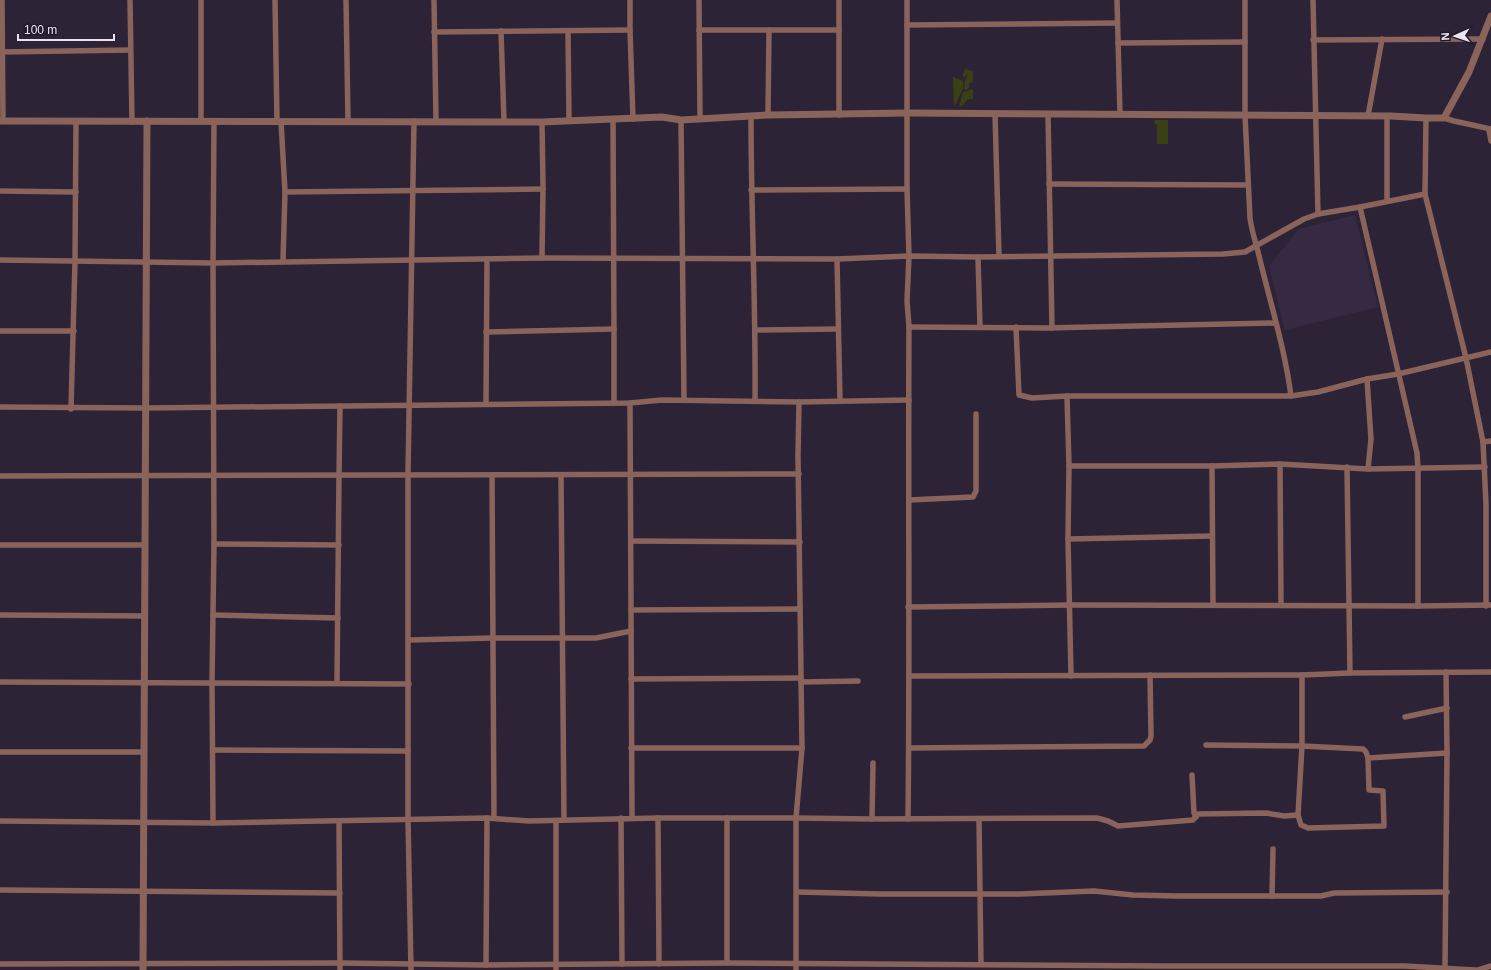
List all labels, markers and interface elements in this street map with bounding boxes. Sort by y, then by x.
scale bar [18,16,114,42]
north arrow [1435,16,1475,56]
text: 100 m [24,23,57,37]
text: N [1439,32,1451,41]

